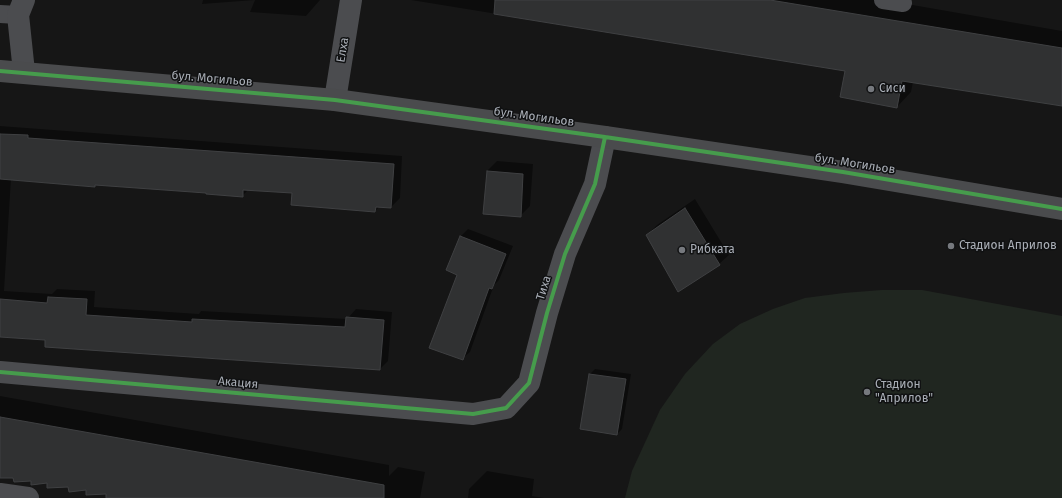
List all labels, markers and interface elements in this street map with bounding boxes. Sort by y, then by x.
street label: Елха [334,36,352,64]
street label: бул. Могильов [171,68,253,90]
place label: Сиси [879,82,906,96]
marker: Сиси [866,84,876,94]
street label: бул. Могильов [493,104,575,130]
street label: бул. Могильов [814,151,896,177]
place label: Стадион Априлов [959,239,1057,253]
marker: Стадион Априлов [946,241,956,251]
place label: Рибката [690,243,735,257]
marker: Рибката [677,245,687,255]
street label: Тиха [533,274,555,302]
street label: Акация [217,374,259,392]
place label: Стадион "Априлов" [875,378,933,406]
marker: Стадион "Априлов" [862,387,872,397]

